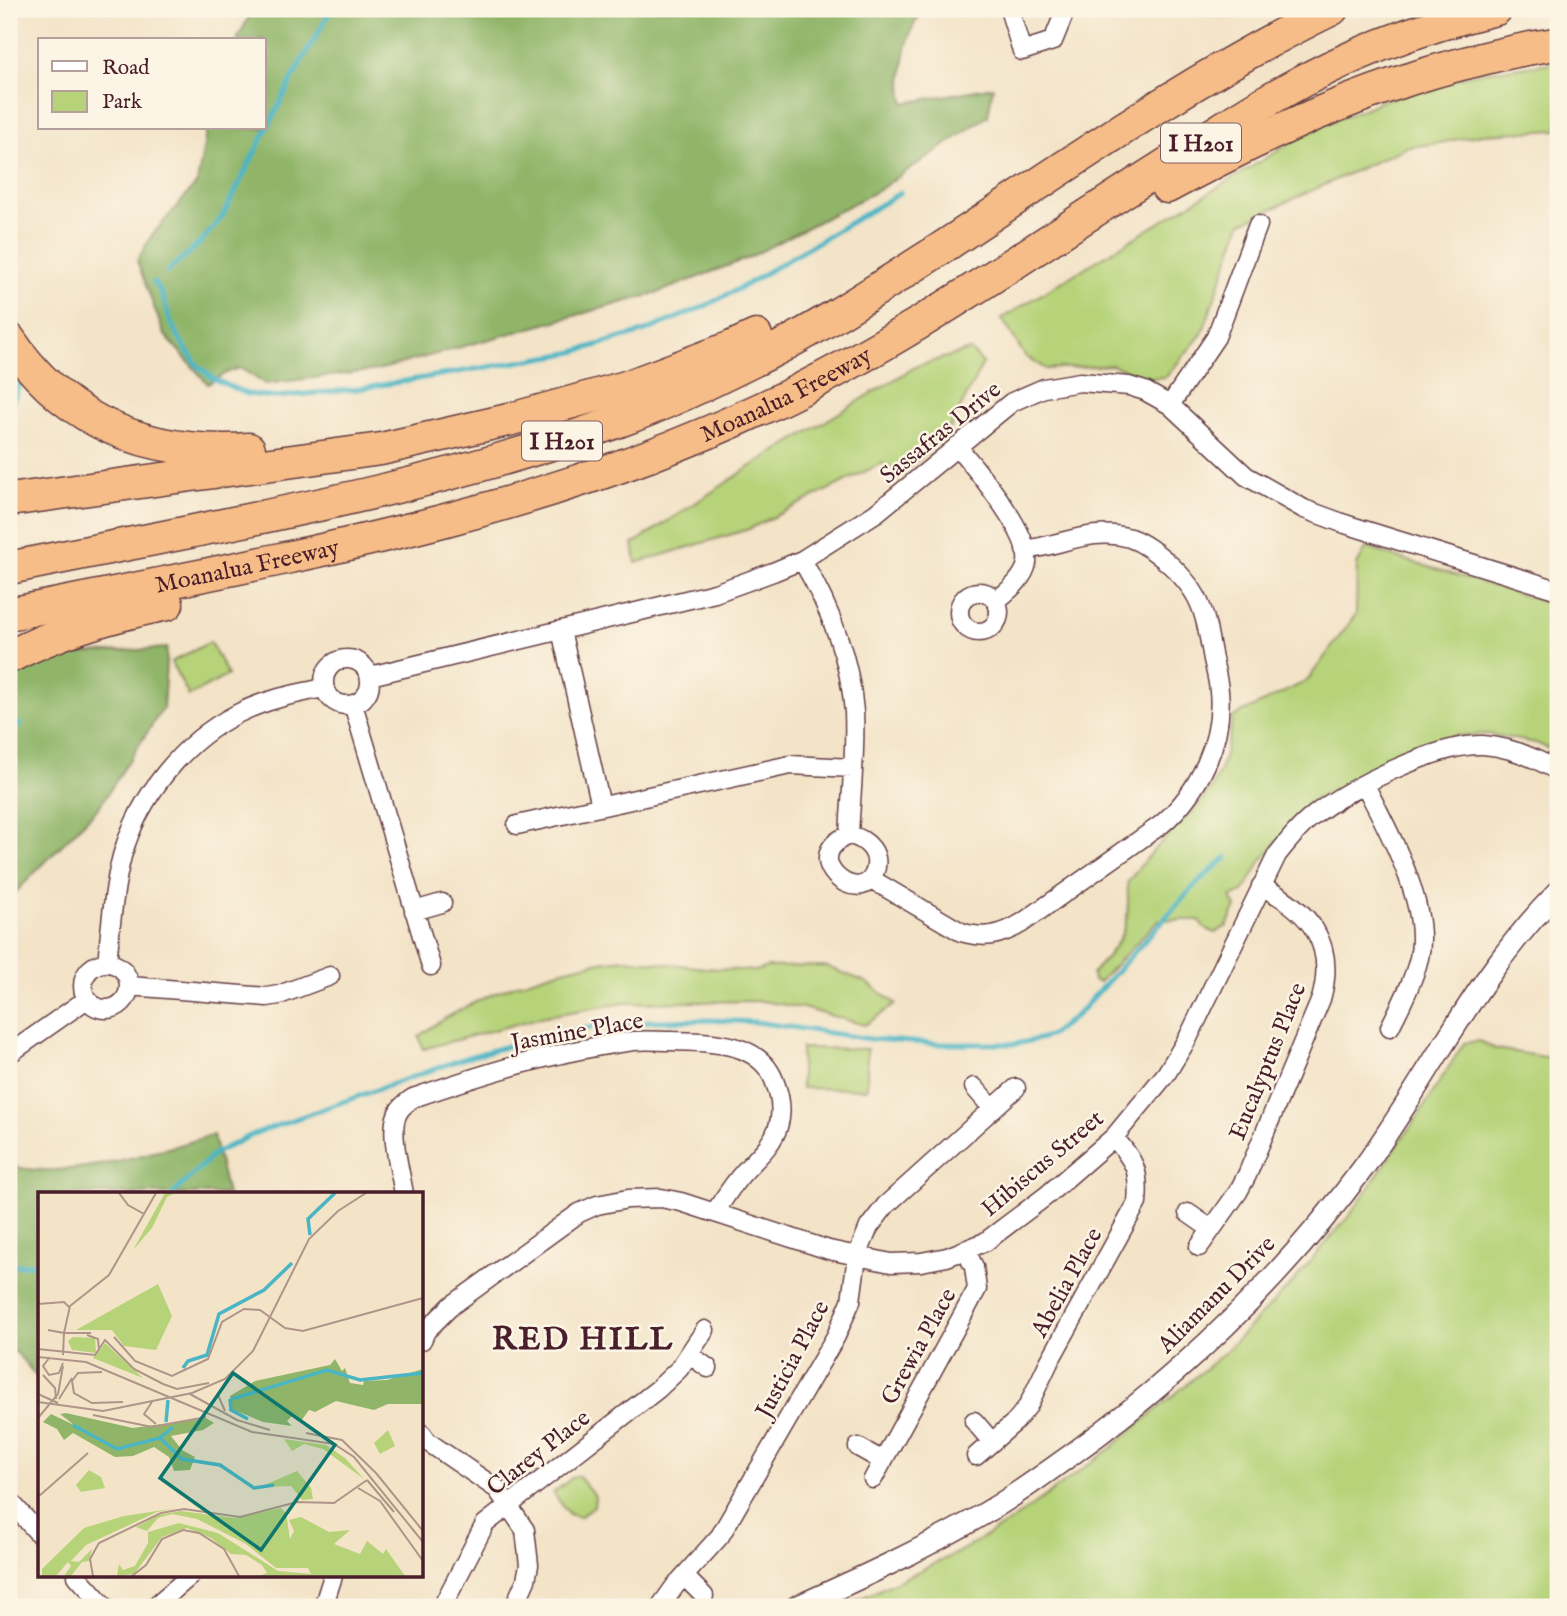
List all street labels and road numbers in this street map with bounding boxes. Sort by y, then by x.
road number: I H201 [1161,124,1241,162]
street label: Moanalua Freeway [696,340,878,451]
street label: Sassafras Drive [874,375,1008,492]
road number: I H201 [522,422,602,461]
street label: Moanalua Freeway [153,533,342,601]
street label: Eucalyptus Place [1223,978,1314,1145]
street label: Jasmine Place [506,1006,646,1060]
street label: Hibiscus Street [975,1104,1111,1224]
street label: Abelia Place [1024,1222,1110,1344]
street label: Aliamanu Drive [1151,1229,1283,1361]
street label: Grewia Place [875,1283,964,1411]
street label: Justicia Place [748,1295,837,1427]
street label: Clarey Place [481,1403,597,1503]

